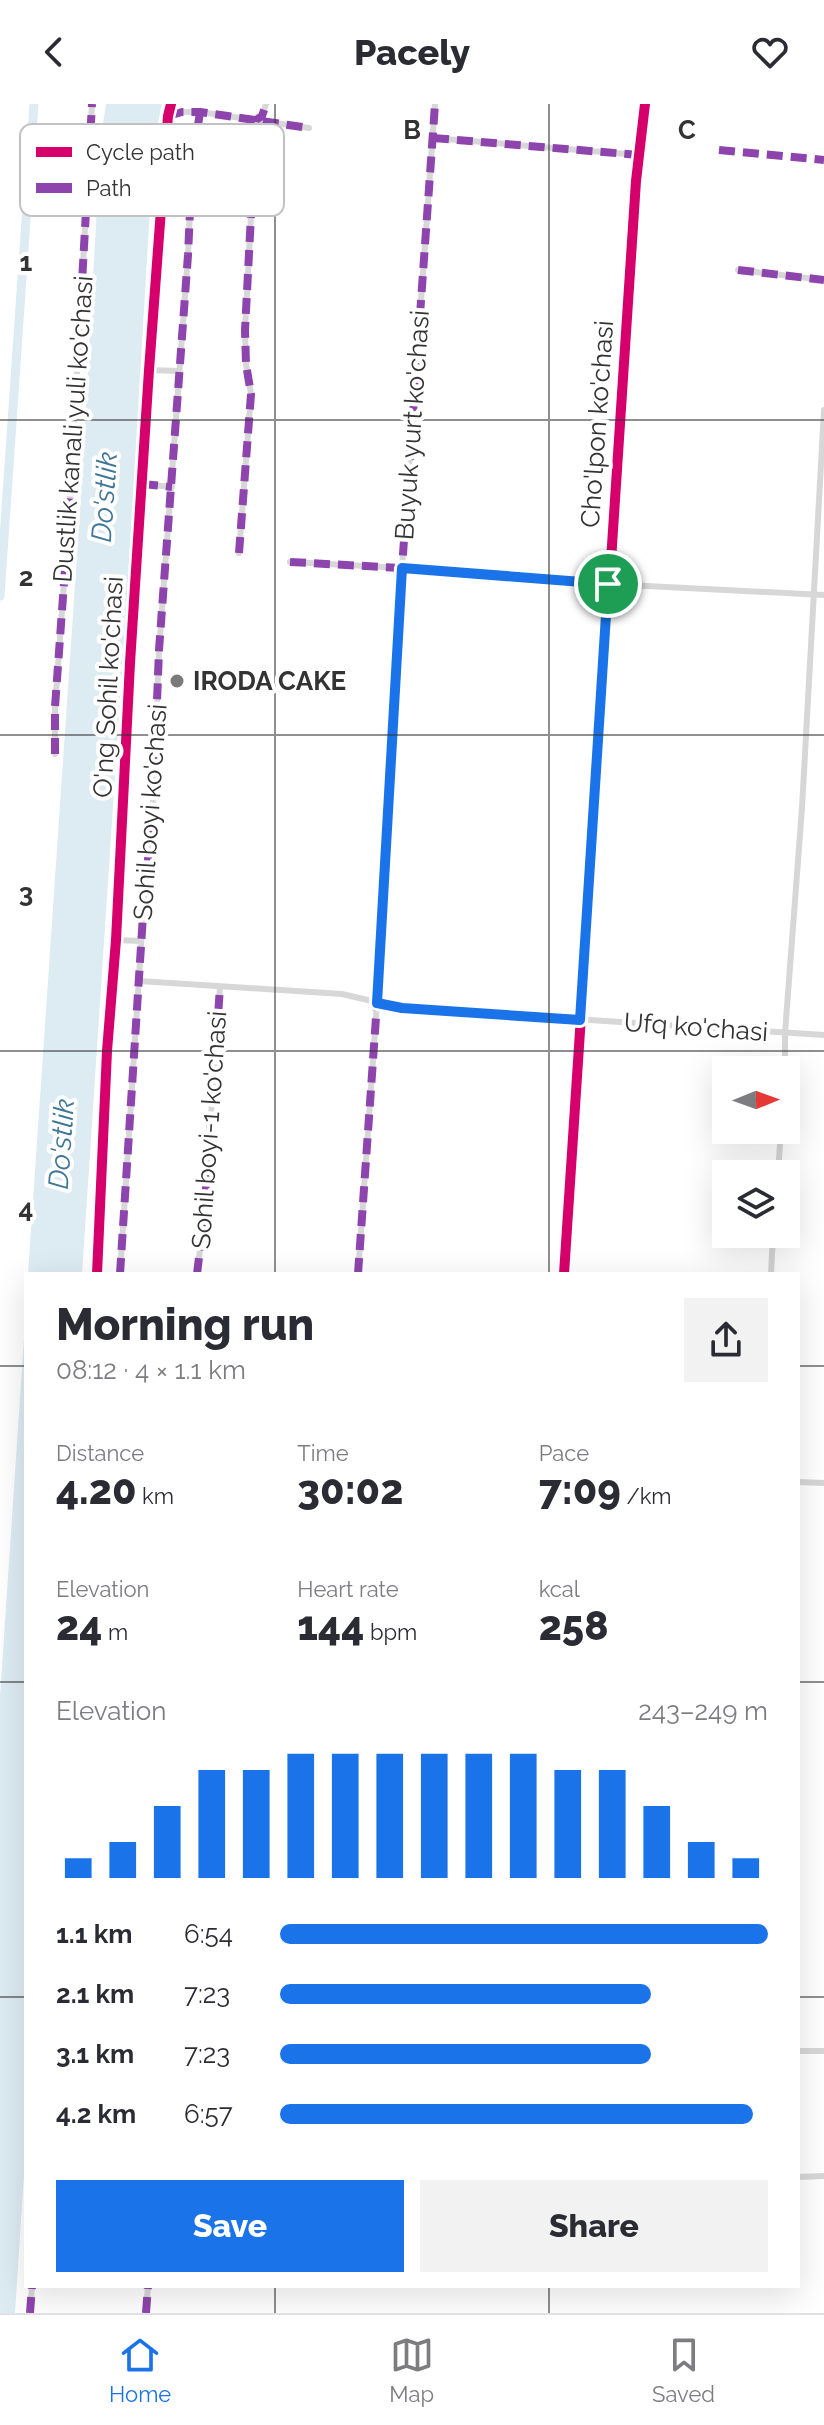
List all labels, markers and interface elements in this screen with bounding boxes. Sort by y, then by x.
icon: back [32,30,76,74]
icon: heart [748,30,792,74]
text: Pacely [354,31,470,73]
text: B [403,115,421,145]
text: C [678,115,696,145]
legend [20,124,284,216]
text: Cycle path [86,139,195,165]
text: Path [86,175,132,201]
text: 1 [20,247,33,277]
street label: Dustlik kanali yuli ko'chasi [47,275,99,583]
street label: Buyuk yurt ko'chasi [389,309,435,541]
street label: Cho'lpon ko'chasi [575,319,619,529]
water label: Do'stlik [85,451,124,543]
pin [574,550,642,618]
text: 2 [19,562,33,592]
icon: arrive [586,562,630,606]
street label: O'ng Sohil ko'chasi [87,576,129,798]
place label: IRODA CAKE [193,666,346,696]
marker: IRODA CAKE [168,672,186,690]
street label: Sohil boyi ko'chasi [127,703,173,921]
text: 3 [19,878,33,908]
street label: Ufq ko'chasi [623,1007,769,1047]
street label: Sohil boyi-1 ko'chasi [186,1010,232,1250]
north arrow [712,1056,800,1144]
map controls [712,1056,800,1248]
water label: Do'stlik [42,1098,81,1190]
button: layers [712,1160,800,1248]
text: 4 [19,1194,33,1224]
button: share [684,1298,768,1382]
text: Morning run [56,1299,314,1350]
text: 08:12 · 4 × 1.1 km [56,1355,246,1385]
text: Distance [56,1440,144,1466]
text: Time [297,1440,349,1466]
text: Pace [539,1440,589,1466]
text: 4.20 [56,1466,136,1513]
text: 30:02 [297,1466,403,1513]
text: 7:09 [539,1466,621,1513]
text: km [136,1483,174,1509]
text: /km [621,1483,672,1509]
text: Elevation [56,1576,149,1602]
text: Heart rate [297,1576,399,1602]
text: kcal [539,1576,580,1602]
text: 24 [56,1602,102,1649]
text: 144 [297,1602,364,1649]
text: 258 [539,1602,608,1649]
text: m [102,1619,128,1645]
text: bpm [364,1619,417,1645]
text: Elevation [56,1696,166,1726]
text: 243–249 m [638,1696,768,1726]
text: 1.1 km [56,1919,133,1949]
text: 6:54 [184,1919,233,1949]
text: 2.1 km [56,1979,134,2009]
text: 7:23 [184,1979,230,2009]
text: 3.1 km [56,2039,134,2069]
text: 7:23 [184,2039,230,2069]
text: 4.2 km [56,2099,136,2129]
text: 6:57 [184,2099,233,2129]
button: Save [56,2180,404,2272]
button: Share [420,2180,768,2272]
tab: Home [109,2333,171,2407]
tab: Map [389,2333,434,2407]
tab: Saved [652,2333,715,2407]

